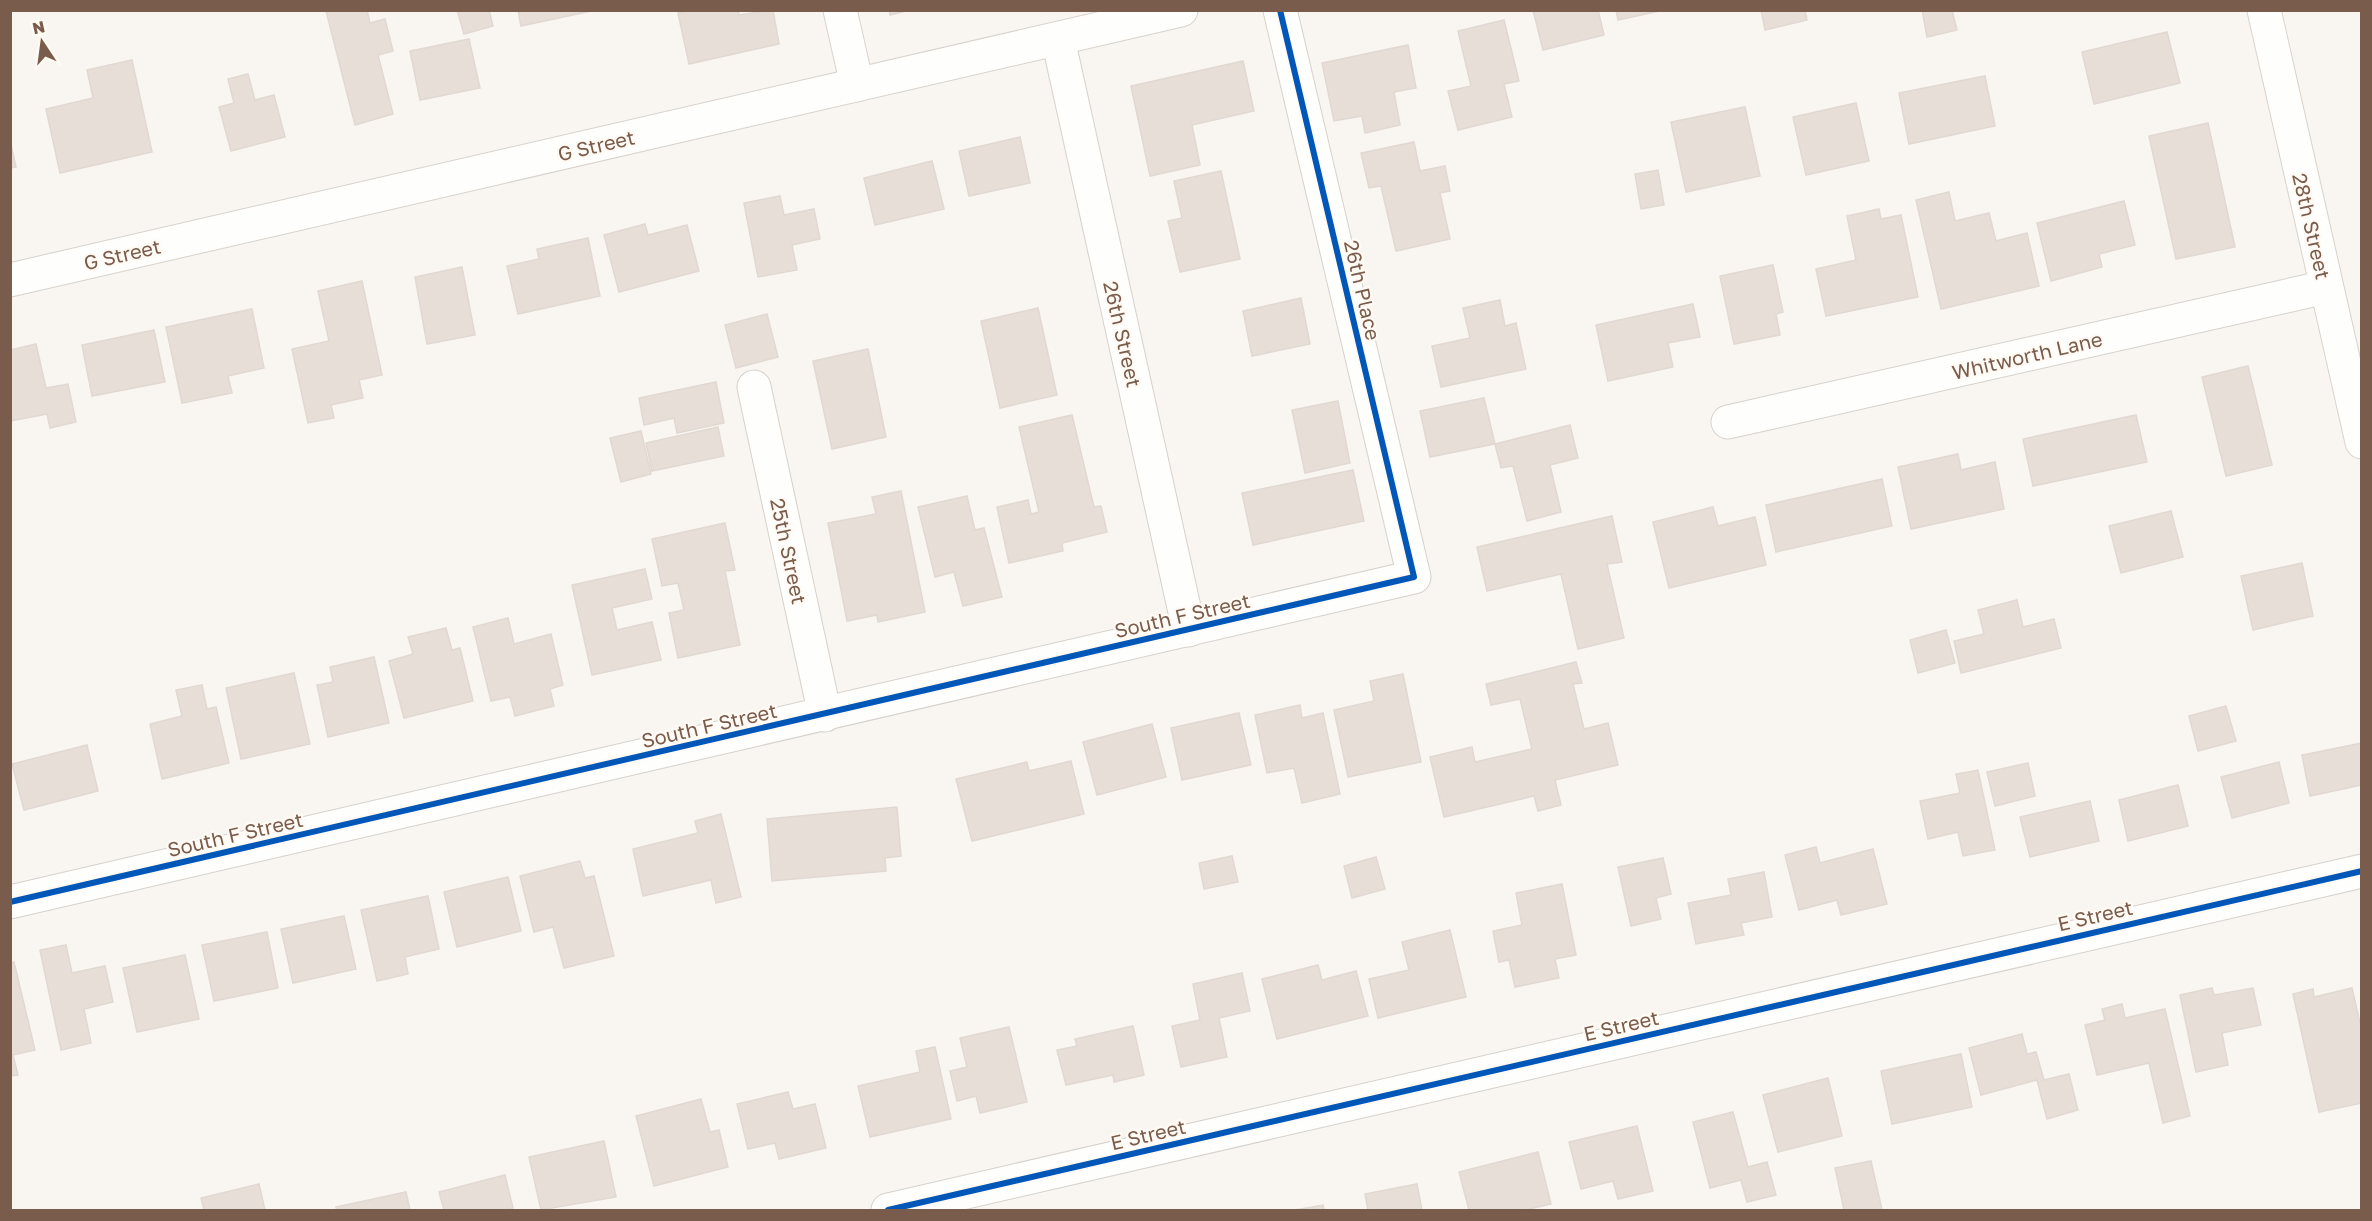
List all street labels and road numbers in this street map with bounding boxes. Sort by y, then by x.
street label: G Street [555,124,637,166]
street label: 28th Street [2288,171,2336,281]
street label: G Street [81,233,163,275]
street label: 26th Place [1340,237,1386,343]
street label: 26th Street [1099,279,1147,389]
street label: Whitworth Lane [1950,326,2104,384]
street label: 25th Street [766,496,812,606]
street label: South F Street [1112,588,1252,642]
street label: South F Street [639,698,779,752]
street label: South F Street [165,807,305,861]
street label: E Street [2055,895,2135,935]
street label: E Street [1581,1005,1661,1045]
street label: E Street [1108,1114,1188,1154]

